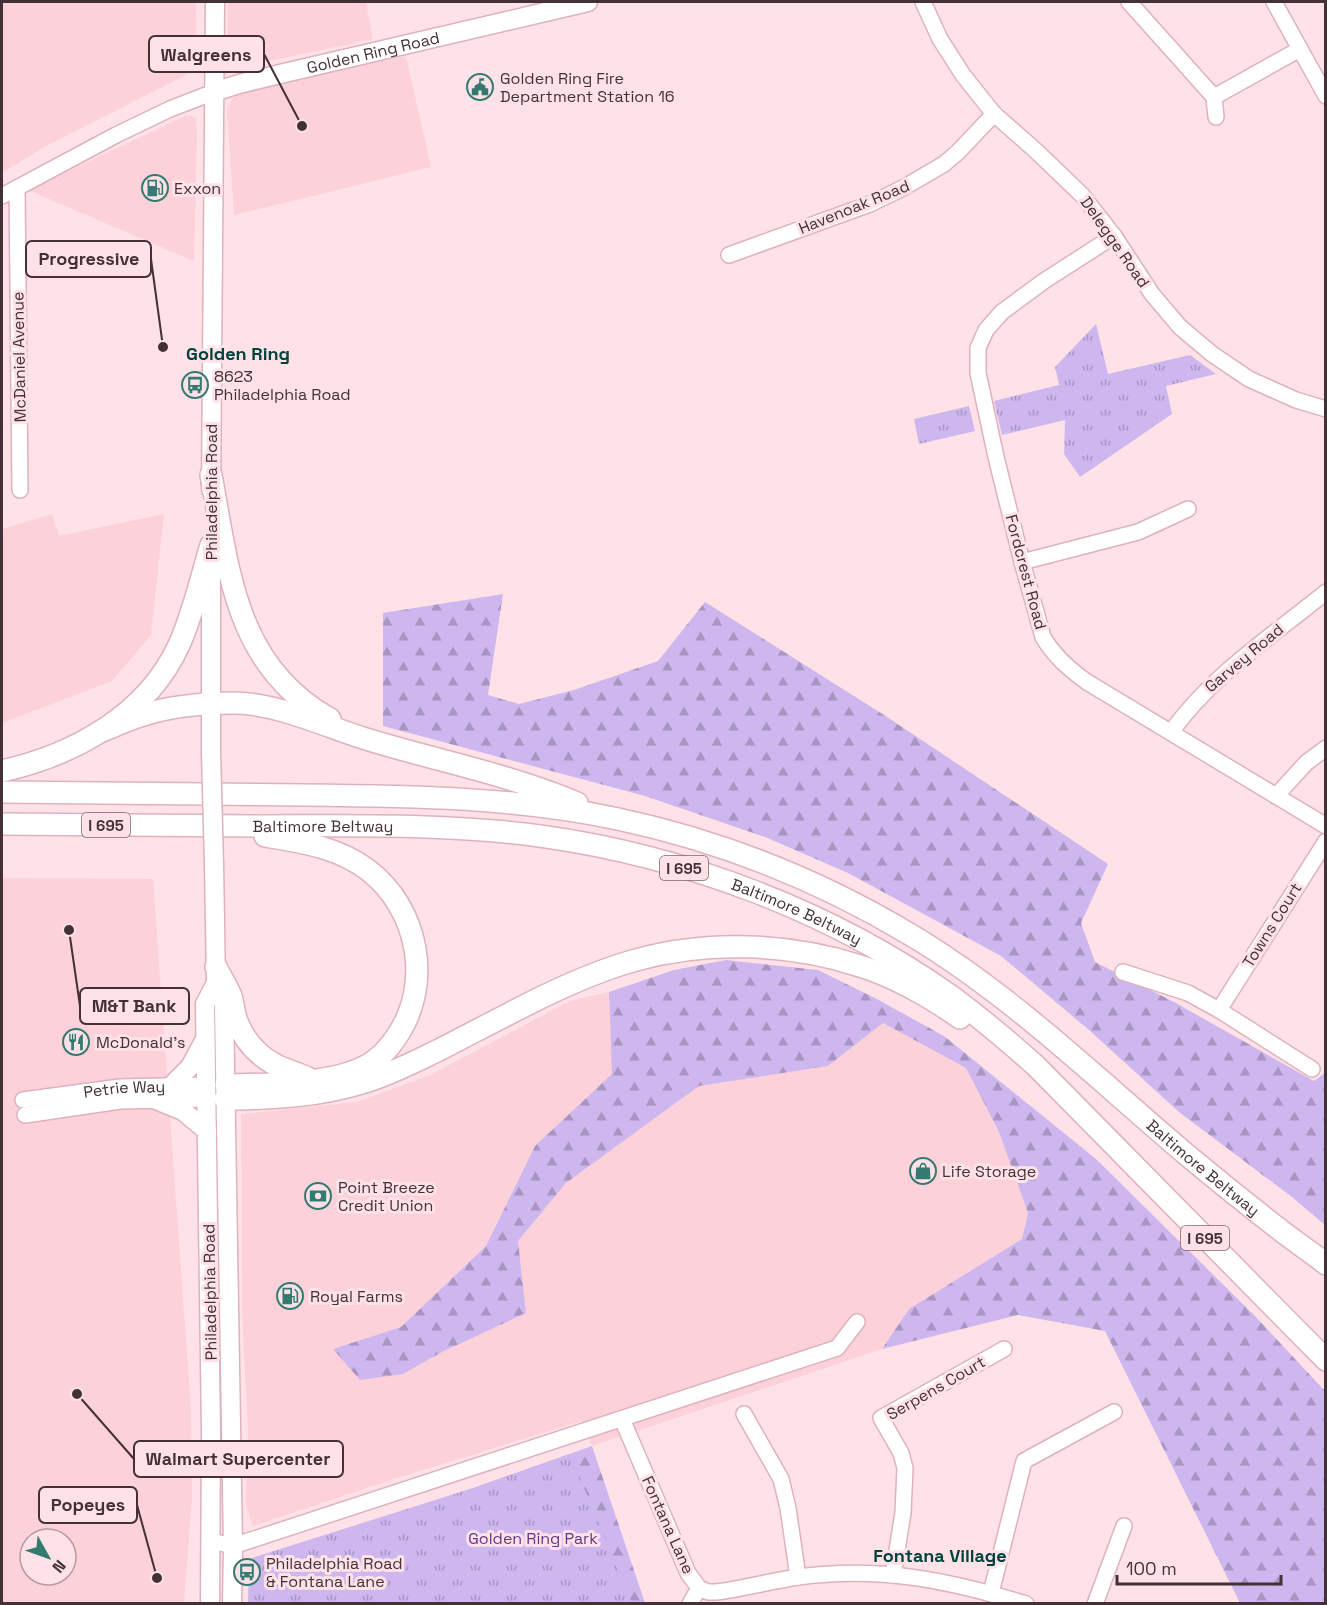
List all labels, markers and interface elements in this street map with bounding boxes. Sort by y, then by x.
street label: Golden Ring Road [305,27,441,78]
callout: Walgreens [149,36,264,72]
text: Walgreens [161,43,251,66]
place label: Golden Ring Fire Department Station 16 [500,68,675,107]
public building icon: Golden Ring Fire Department Station 16 [465,72,495,102]
fuel station icon: Exxon [140,173,170,203]
street label: Havenoak Road [795,175,913,239]
place label: Exxon [174,178,221,199]
street label: Delegge Road [1076,192,1154,292]
callout: Progressive [26,241,151,277]
text: Progressive [38,247,140,270]
street label: McDaniel Avenue [7,291,31,423]
district label: Golden Ring [186,342,290,365]
place label: 8623 Philadelphia Road [214,366,351,405]
bus stop icon: 8623 Philadelphia Road [180,370,210,400]
street label: Philadelphia Road [201,424,222,560]
street label: Fordcrest Road [1001,512,1051,632]
street label: Garvey Road [1200,619,1288,697]
road number: I 695 [82,813,130,837]
street label: Baltimore Beltway [253,815,394,837]
road number: I 695 [660,856,708,880]
street label: Baltimore Beltway [729,873,866,949]
street label: Towns Court [1238,879,1306,971]
callout: M&T Bank [80,988,189,1024]
text: M&T Bank [92,994,176,1017]
restaurant icon: McDonald's [61,1027,91,1057]
place label: McDonald's [96,1032,186,1053]
street label: Petrie Way [82,1075,165,1102]
street label: Baltimore Beltway [1142,1115,1264,1221]
shop icon: Life Storage [908,1156,938,1186]
place label: Life Storage [942,1161,1036,1182]
place label: Point Breeze Credit Union [338,1177,435,1216]
bank icon: Point Breeze Credit Union [303,1181,333,1211]
street label: Philadelphia Road [198,1224,222,1360]
road number: I 695 [1181,1226,1229,1250]
fuel station icon: Royal Farms [275,1281,305,1311]
place label: Royal Farms [310,1286,403,1307]
street label: Serpens Court [883,1351,989,1425]
callout: Walmart Supercenter [134,1441,343,1477]
text: Walmart Supercenter [146,1447,330,1470]
street label: Fontana Lane [637,1473,699,1577]
callout: Popeyes [39,1487,137,1523]
text: Popeyes [51,1493,125,1516]
north arrow [18,1527,78,1587]
park label: Golden Ring Park [468,1528,598,1549]
district label: Fontana Village [873,1544,1007,1567]
scale bar [1117,1548,1280,1586]
place label: Philadelphia Road & Fontana Lane [266,1553,403,1592]
text: N [48,1555,71,1577]
bus stop icon: Philadelphia Road & Fontana Lane [232,1557,262,1587]
text: 100 m [1126,1557,1177,1580]

